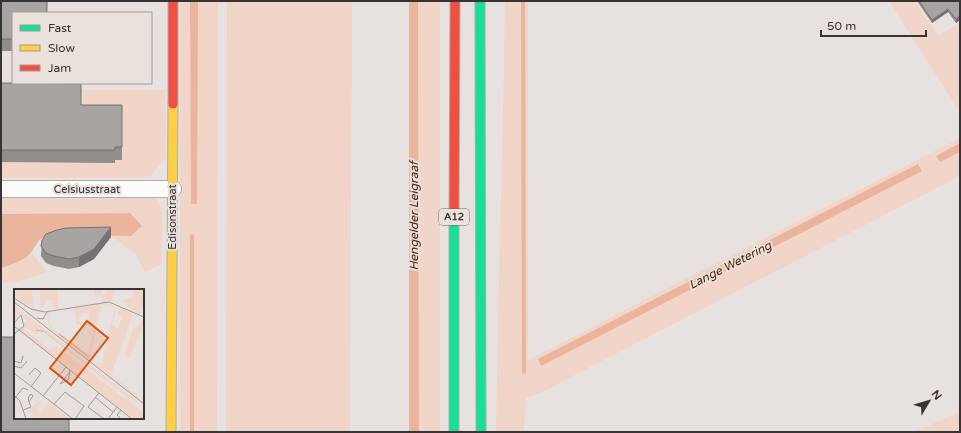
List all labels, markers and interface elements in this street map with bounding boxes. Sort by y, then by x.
legend [12,12,152,84]
scale bar [821,12,926,38]
text: 50 m [827,19,856,33]
text: Fast [48,21,72,35]
text: Slow [48,41,75,55]
text: Jam [48,61,71,75]
water label: Hengelder Leigraaf [407,159,421,271]
street label: Celsiusstraat [54,183,120,196]
street label: Edisonstraat [166,184,179,250]
road number: A12 [439,209,469,225]
water label: Lange Wetering [686,238,775,292]
inset map [14,289,144,419]
north arrow [909,381,949,421]
text: N [929,388,944,403]

